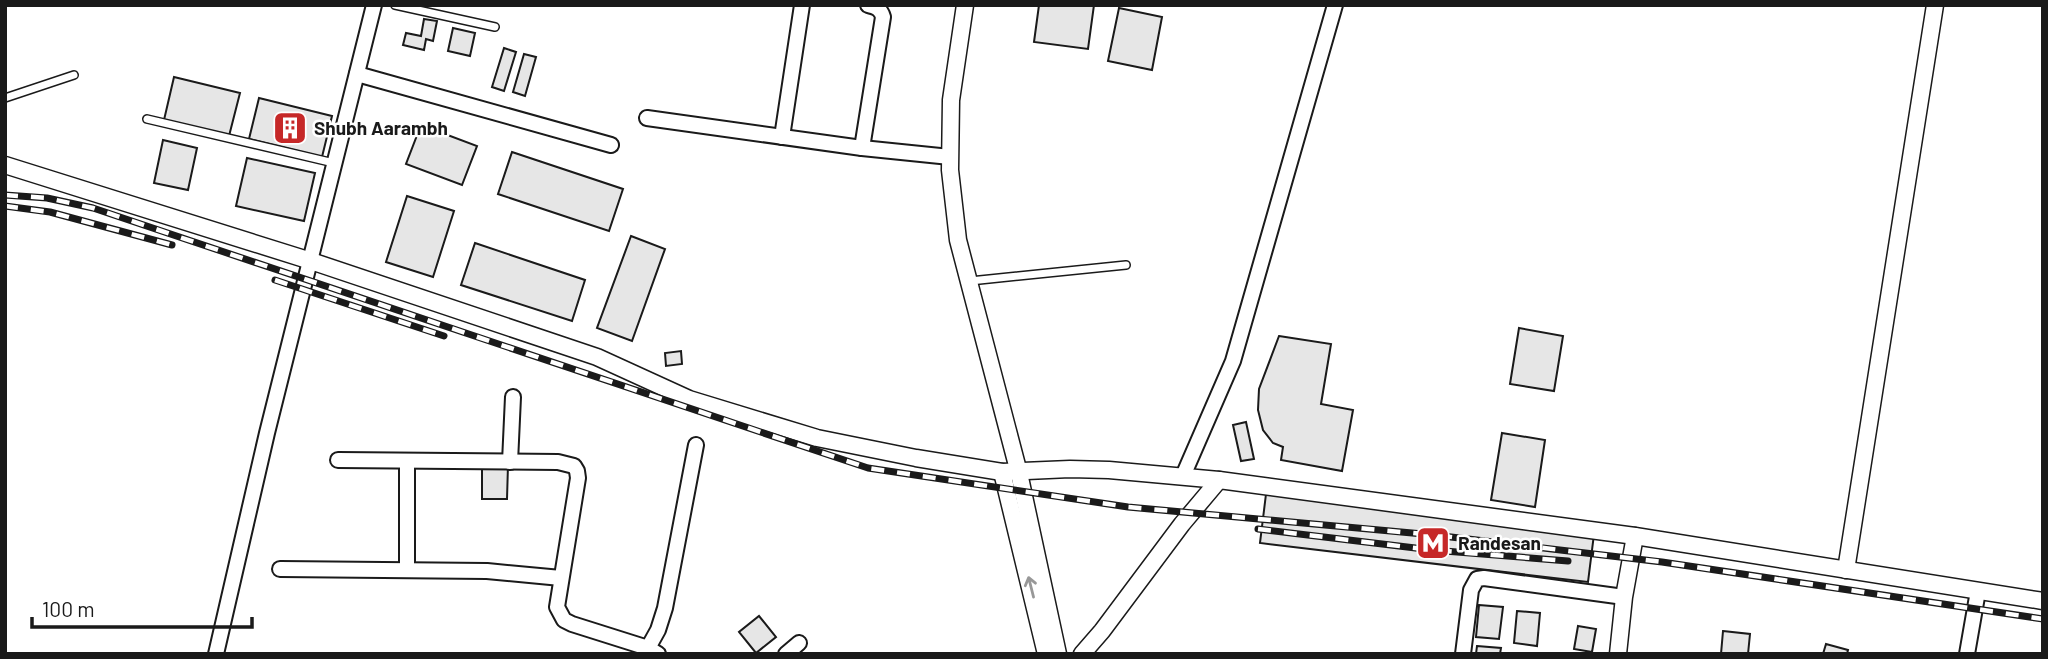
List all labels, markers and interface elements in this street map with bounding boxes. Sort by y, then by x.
building icon: Shubh Aarambh [271,109,309,147]
place label: Shubh Aarambh [314,116,448,139]
metro station icon: Randesan [1414,524,1452,562]
place label: Randesan [1458,531,1541,554]
one-way arrow [1024,577,1037,599]
scale bar [32,586,252,630]
text: 100 m [42,596,95,621]

